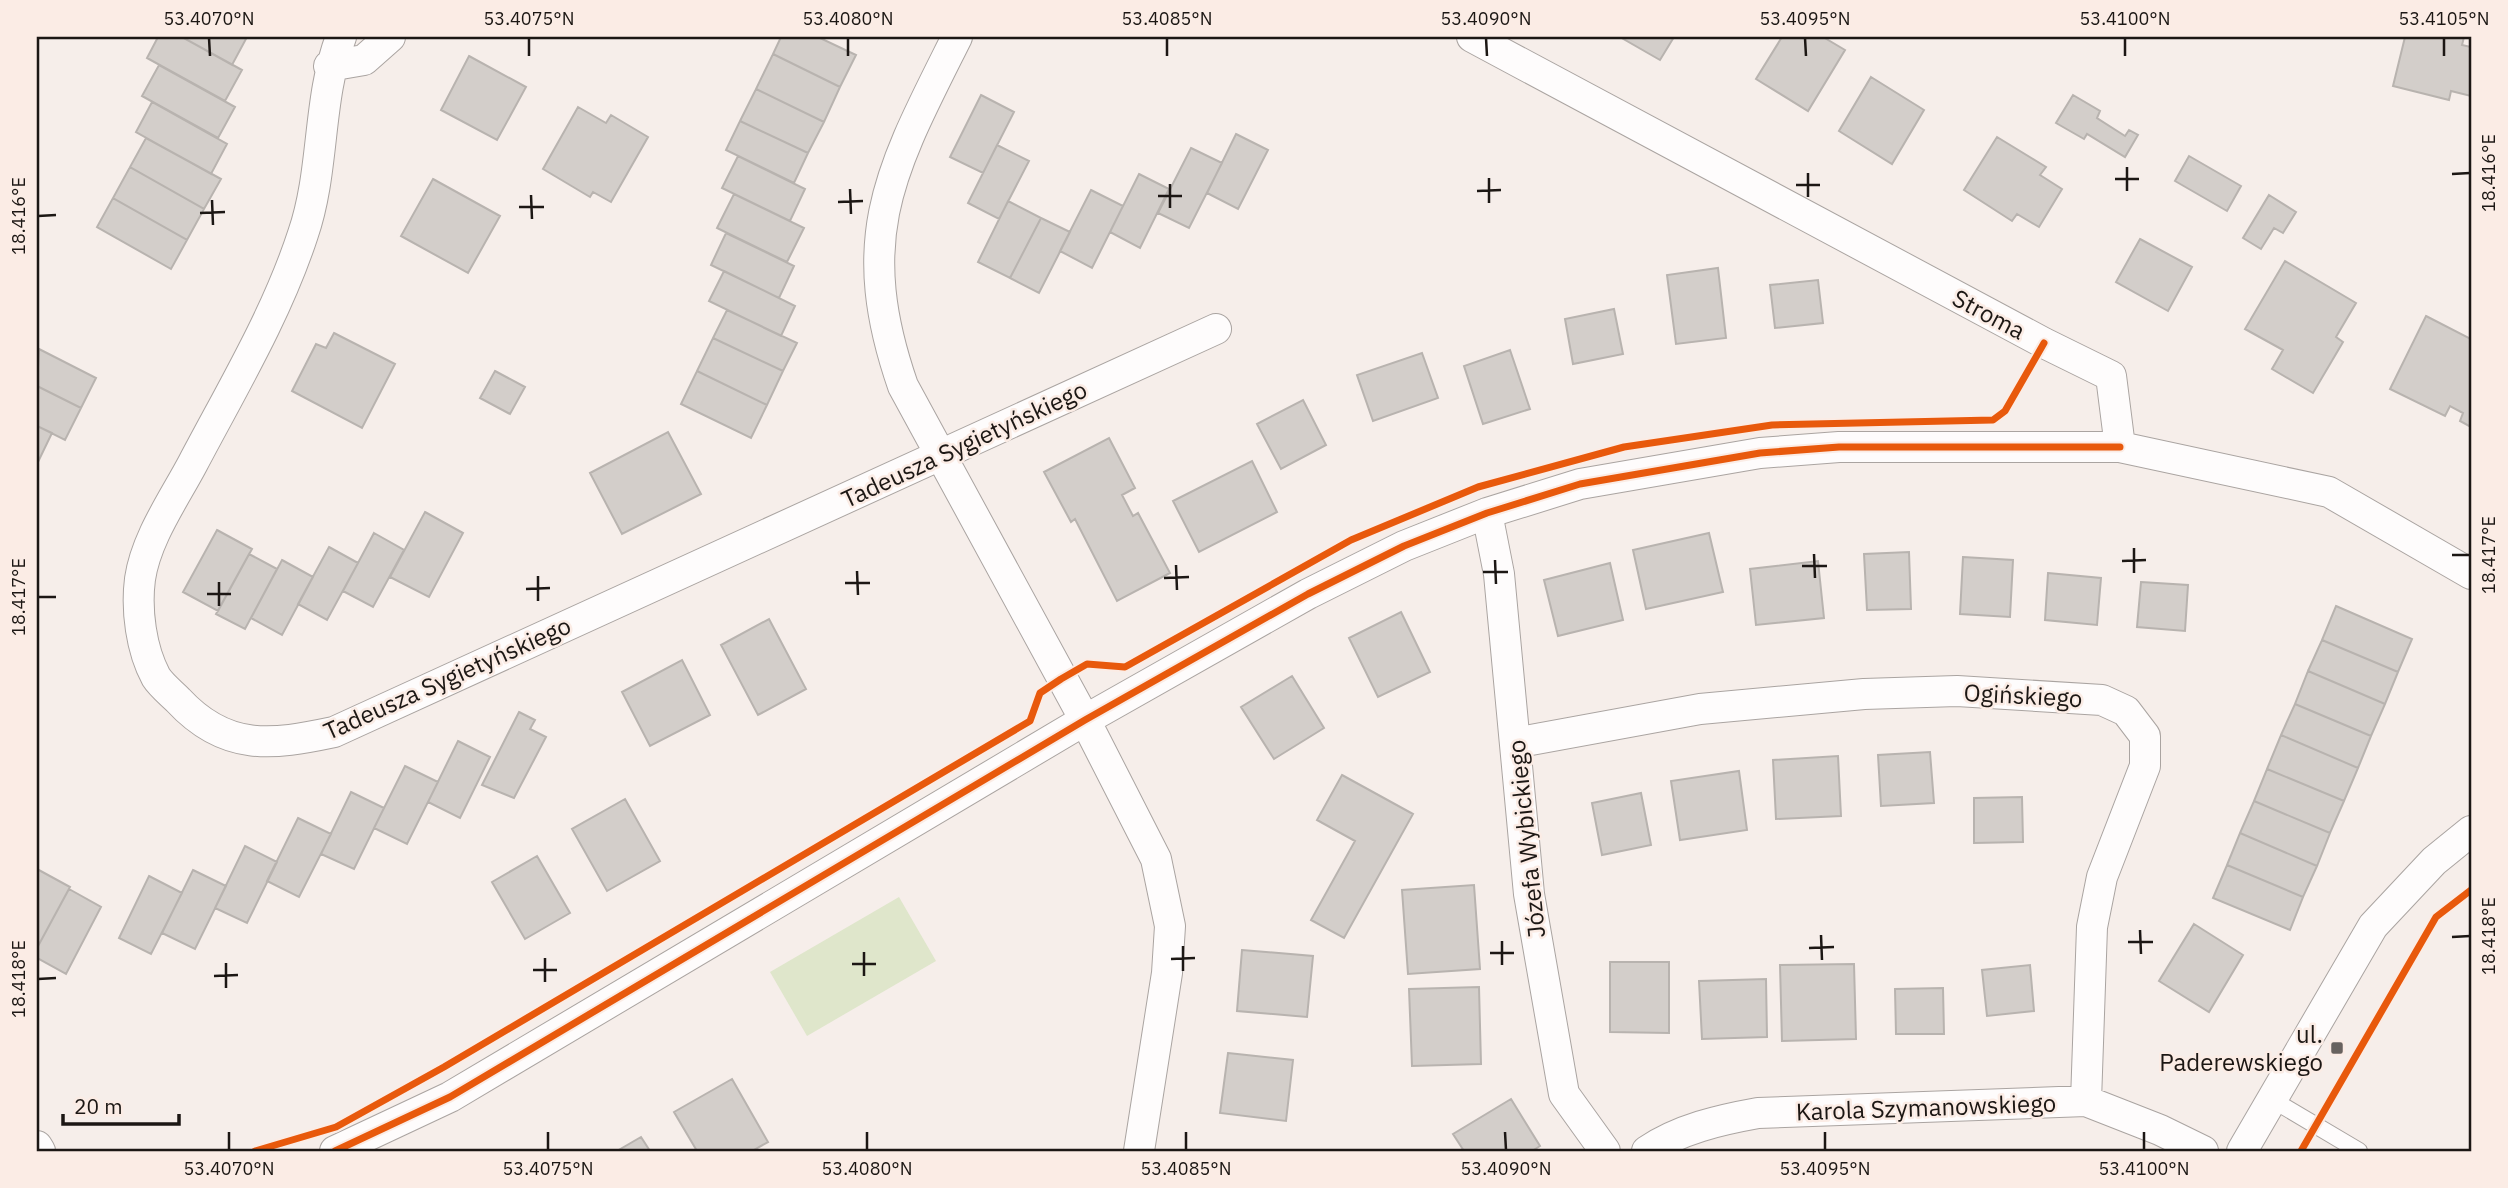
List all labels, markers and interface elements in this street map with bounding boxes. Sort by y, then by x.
text: 53.4070°N [164,7,254,30]
text: 53.4075°N [484,7,574,30]
text: 53.4080°N [803,7,893,30]
text: 53.4085°N [1122,7,1212,30]
text: 53.4090°N [1441,7,1531,30]
text: 53.4095°N [1760,7,1850,30]
text: 53.4100°N [2080,7,2170,30]
text: 53.4105°N [2399,7,2489,30]
text: 18.416°E [2477,134,2500,212]
text: 18.416°E [7,177,30,255]
street label: Stroma [1947,282,2031,347]
street label: Tadeusza Sygietyńskiego [836,373,1092,515]
text: 18.417°E [2477,516,2500,594]
text: 18.417°E [7,558,30,636]
street label: Tadeusza Sygietyńskiego [318,609,576,747]
street label: Ogińskiego [1963,676,2083,714]
street label: Józefa Wybickiego [1500,738,1552,940]
text: 18.418°E [2477,897,2500,975]
text: 18.418°E [7,940,30,1018]
place label: ul. Paderewskiego [2159,1018,2323,1078]
marker: ul. Paderewskiego [2329,1040,2345,1056]
scale bar [63,1083,178,1127]
street label: Karola Szymanowskiego [1795,1086,2057,1128]
text: 20 m [74,1092,123,1120]
text: 53.4070°N [184,1157,274,1180]
text: 53.4075°N [503,1157,593,1180]
text: 53.4080°N [822,1157,912,1180]
text: 53.4085°N [1141,1157,1231,1180]
text: 53.4090°N [1461,1157,1551,1180]
text: 53.4095°N [1780,1157,1870,1180]
text: 53.4100°N [2099,1157,2189,1180]

